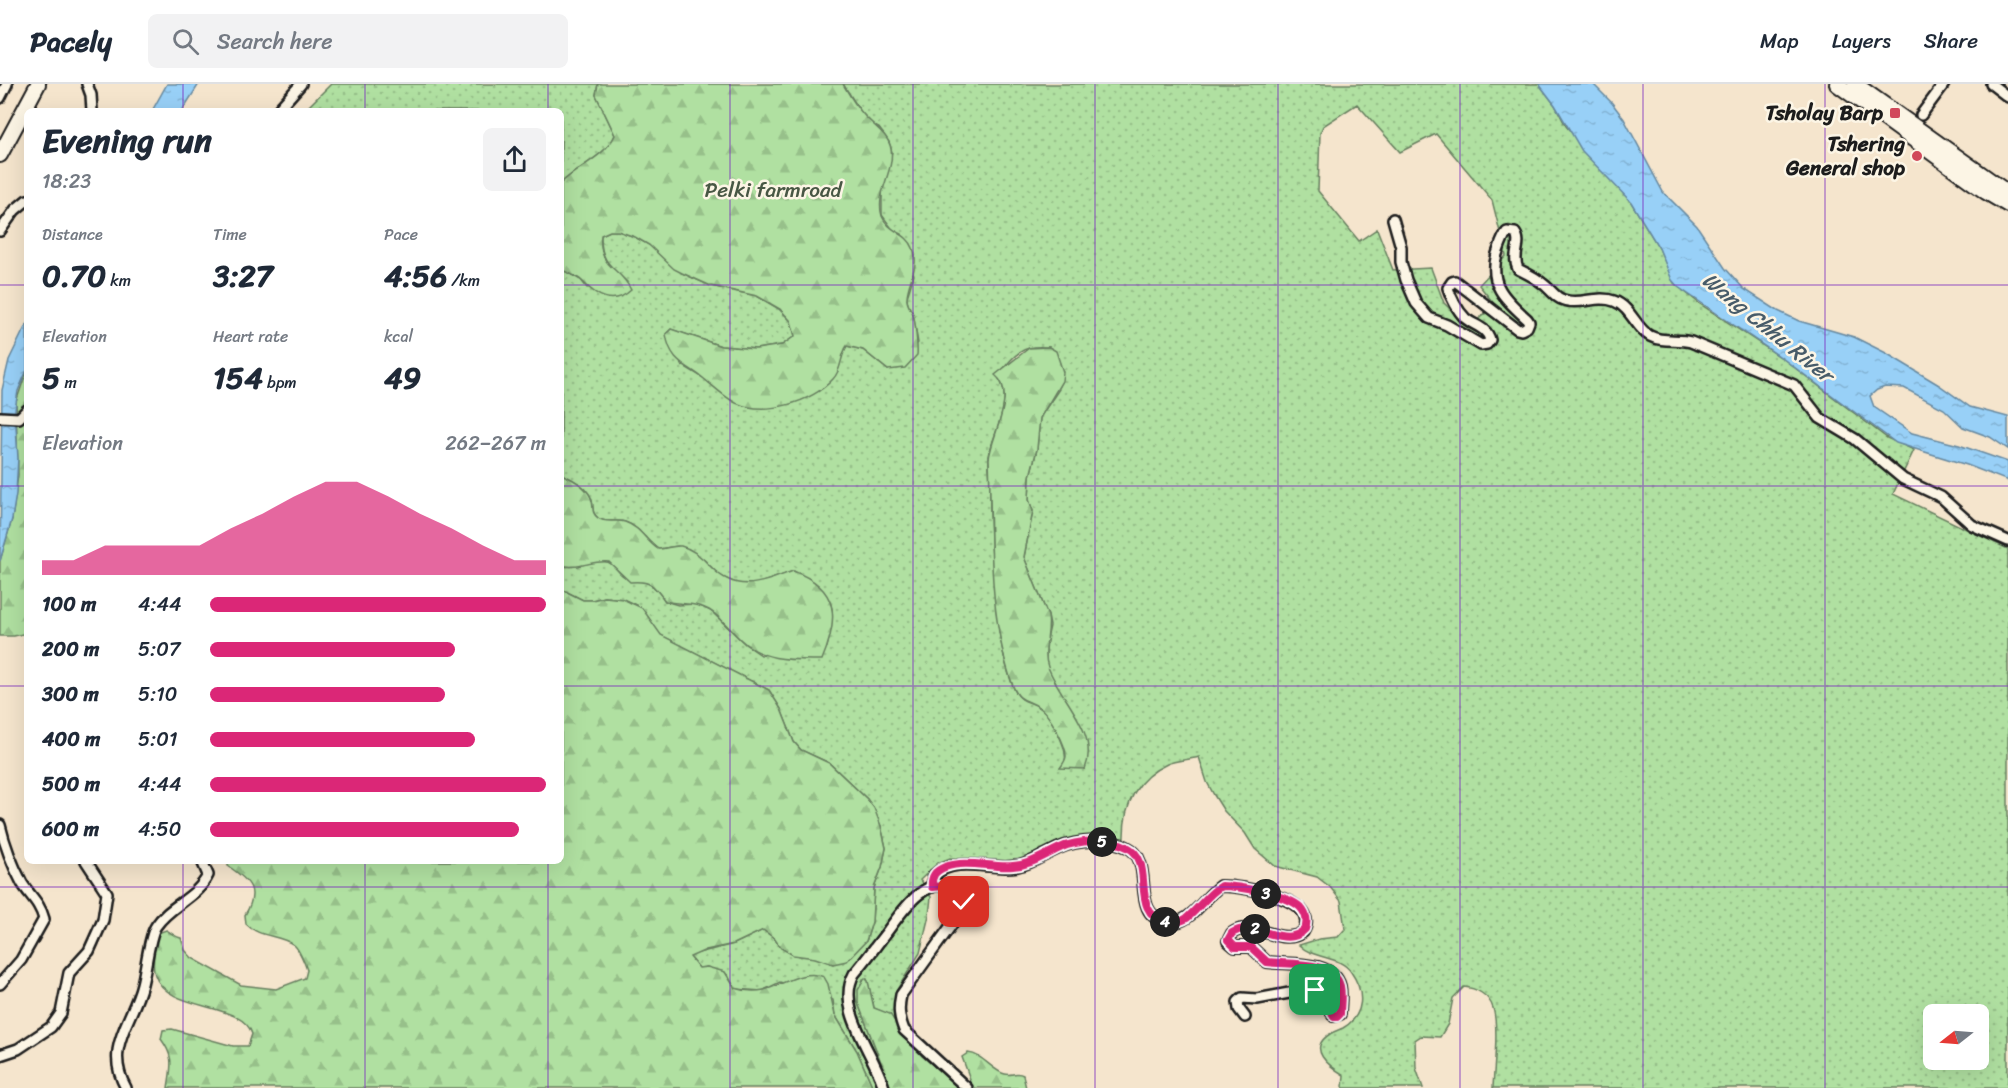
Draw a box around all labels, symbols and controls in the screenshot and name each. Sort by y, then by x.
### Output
search box [148,14,568,68]
text: Pacely [30,17,112,66]
text: Search here [217,22,333,61]
text: Map [1760,22,1799,60]
text: Layers [1832,22,1891,60]
text: Share [1924,22,1978,60]
icon: search [169,25,202,58]
place label: Tsholay Barp [1766,94,1883,132]
marker: Tsholay Barp [1888,106,1902,120]
text: Evening run [42,112,212,170]
place label: Tshering General shop [1785,125,1905,187]
button: share [483,128,546,191]
marker: Tshering General shop [1910,149,1924,163]
text: 18:23 [42,164,91,199]
park label: Pelki farmroad [704,171,844,209]
text: Distance [42,220,103,249]
text: Time [213,220,247,249]
text: Pace [384,220,418,249]
text: 0.70 [42,249,106,303]
text: 3:27 [213,249,273,303]
text: 4:56 [384,249,447,303]
water label: Wang Chhu River [1694,261,1846,395]
text: km [106,266,131,295]
text: /km [447,266,480,295]
text: Elevation [42,322,107,351]
text: Heart rate [213,322,288,351]
text: kcal [384,322,413,351]
text: 5 [42,351,60,405]
text: 154 [213,351,263,405]
text: 49 [384,351,421,405]
text: m [60,368,77,397]
text: bpm [263,368,297,397]
text: Elevation [42,426,123,461]
text: 262–267 m [445,426,546,461]
text: 100 m [42,587,96,622]
text: 4:44 [138,587,182,622]
text: 200 m [42,632,99,667]
text: 5:07 [138,632,180,667]
text: 300 m [42,677,99,712]
text: 5:10 [138,677,177,712]
text: 400 m [42,722,100,757]
text: 5:01 [138,722,177,757]
text: 500 m [42,767,100,802]
text: 4:44 [138,767,182,802]
text: 600 m [42,812,99,847]
text: 4:50 [138,812,181,847]
pin: 5 [1087,827,1117,857]
text: 5 [1097,827,1107,856]
pin [938,876,989,927]
pin: 3 [1251,879,1281,909]
text: 3 [1262,879,1270,908]
icon: check [947,885,980,918]
pin: 4 [1150,907,1180,937]
text: 4 [1160,907,1170,936]
pin: 2 [1240,914,1270,944]
text: 2 [1250,914,1260,943]
pin [1289,964,1340,1015]
icon: arrive [1298,973,1331,1006]
north arrow [1923,1004,1989,1070]
map controls [1923,1004,1989,1070]

